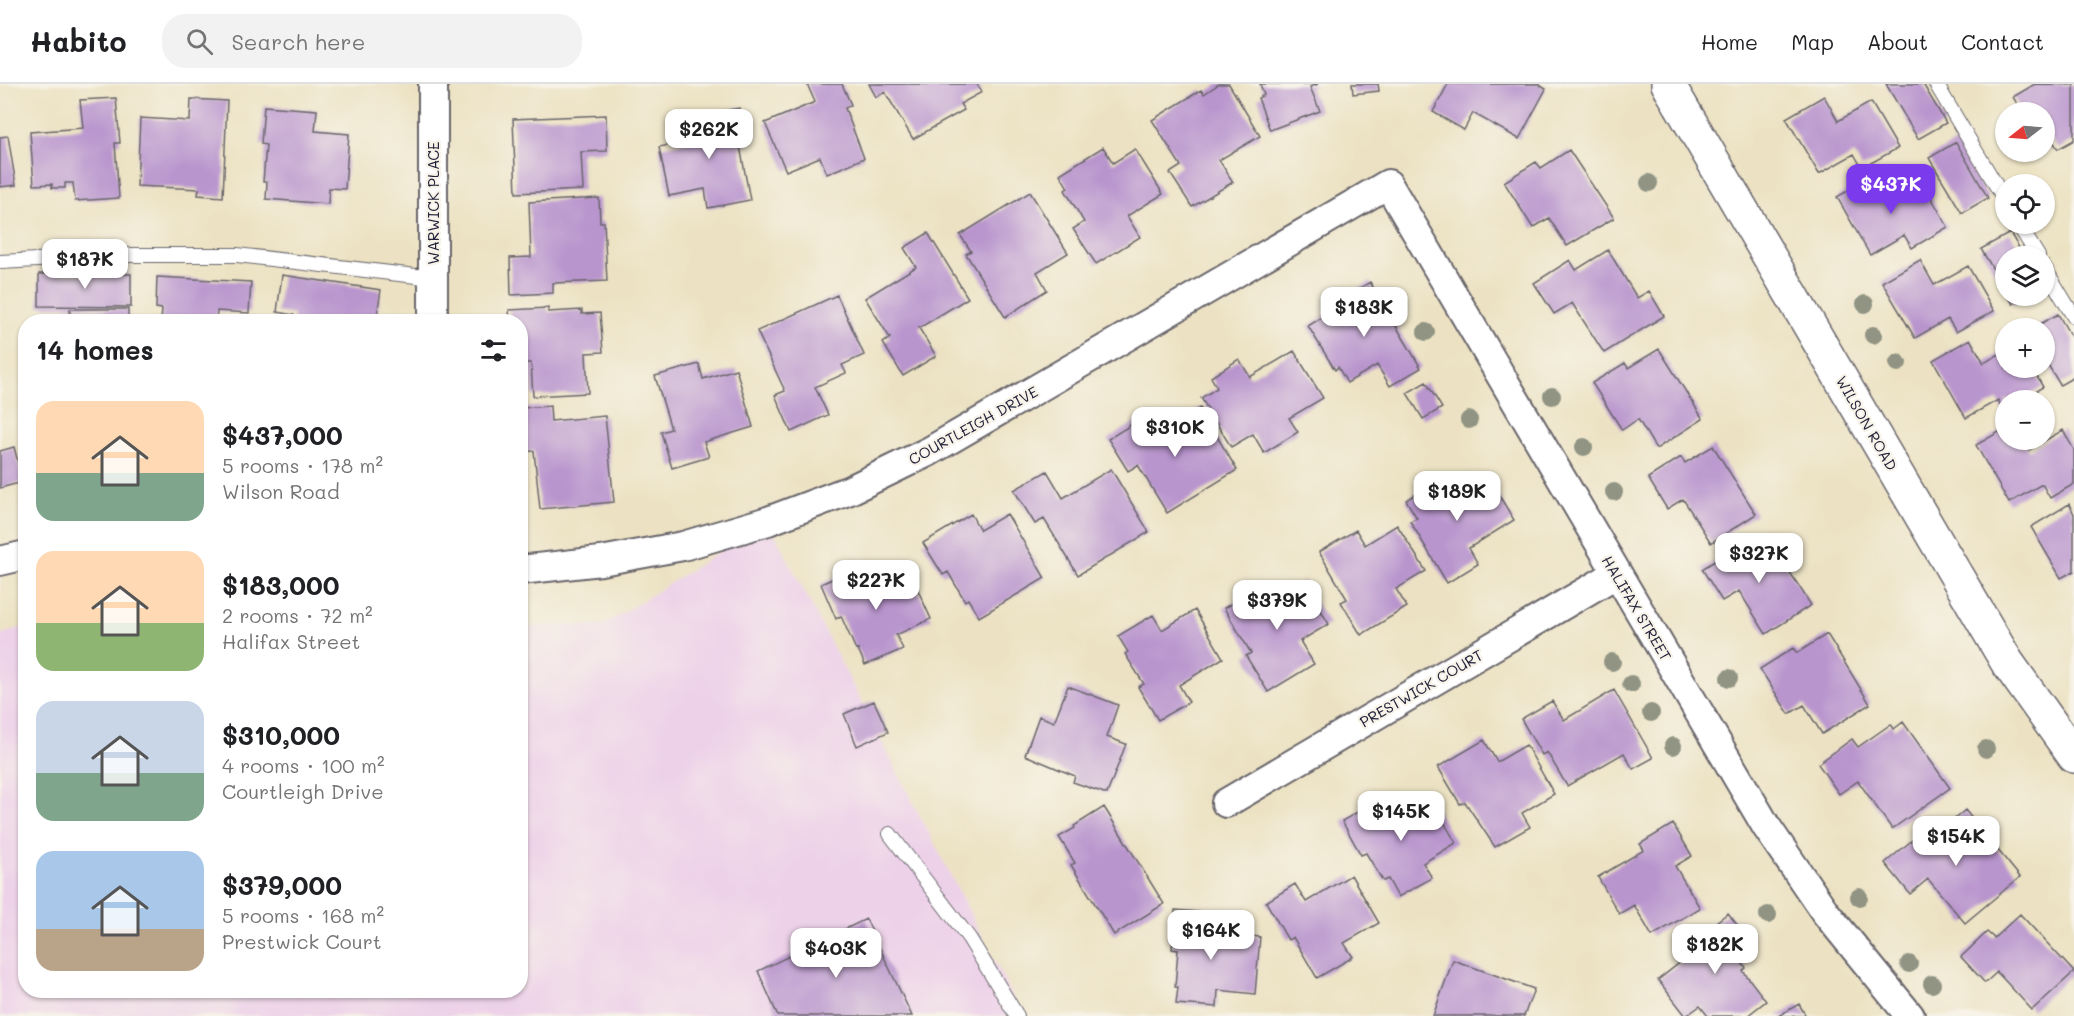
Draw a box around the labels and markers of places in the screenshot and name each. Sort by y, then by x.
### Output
pin: $262K [667,109,751,160]
pin: $437K [1849,164,1933,215]
pin: $187K [43,239,127,290]
pin: $183K [1322,287,1406,338]
pin: $310K [1133,407,1217,458]
pin: $189K [1415,471,1499,522]
pin: $327K [1717,533,1801,584]
pin: $227K [834,560,918,611]
pin: $379K [1235,580,1319,631]
pin: $145K [1359,791,1443,842]
pin: $154K [1914,816,1998,867]
pin: $164K [1169,910,1253,961]
pin: $182K [1673,924,1757,975]
pin: $403K [794,928,878,979]

